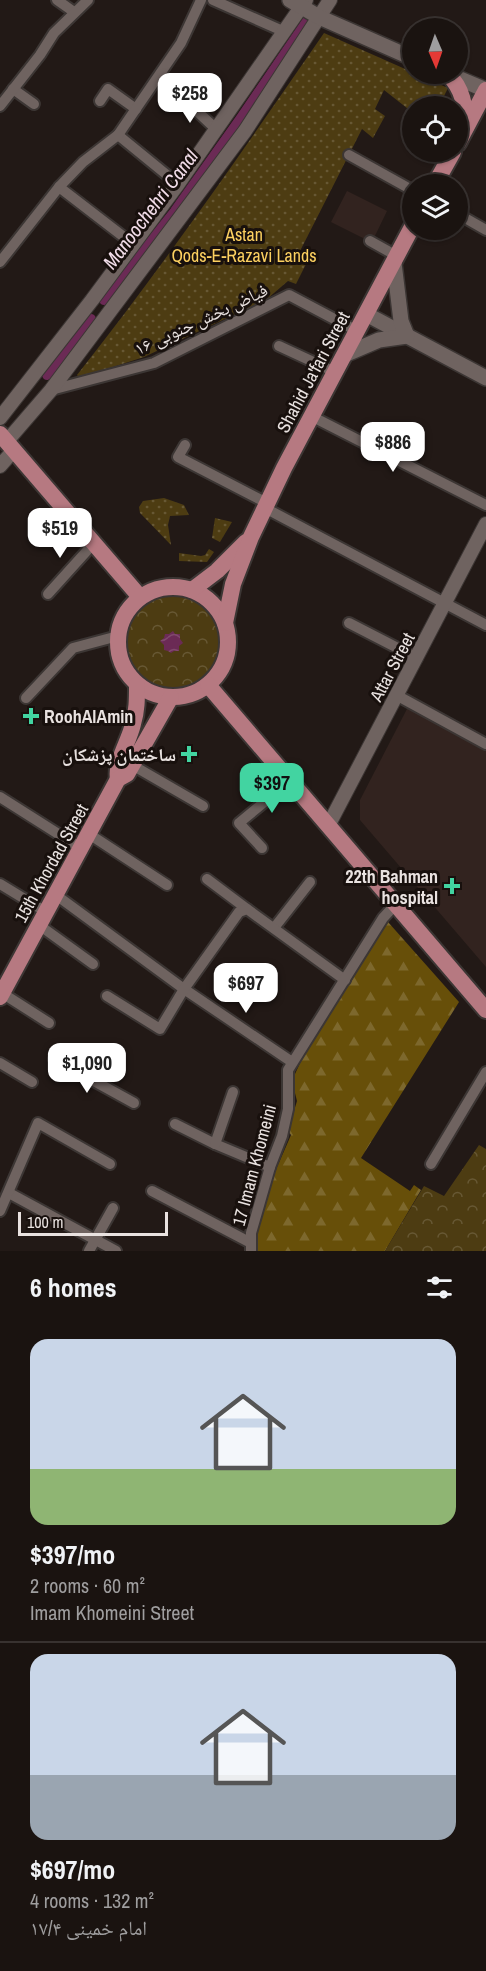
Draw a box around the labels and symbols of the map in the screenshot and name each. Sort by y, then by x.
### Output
north arrow [402,18,468,84]
pin: $258 [154,73,226,124]
water label: Manoochehri Canal [96,143,204,274]
park label: Astan Qods-E-Razavi Lands [171,222,317,268]
street label: فیاض بخش جنوبی ۱۶ [130,277,272,361]
street label: Shahid Ja'fari Street [270,307,356,437]
pin: $886 [357,422,429,473]
pin: $519 [24,508,96,559]
street label: Attar Street [363,628,421,707]
place label: RoohAlAmin [44,704,133,729]
marker: RoohAlAmin [22,707,40,725]
place label: ساختمان پزشکان [62,742,176,767]
marker: ساختمان پزشکان [180,745,198,763]
pin: $397 [236,763,308,814]
street label: 15th Khordad Street [8,799,94,927]
place label: 22th Bahman hospital [345,864,438,910]
marker: 22th Bahman hospital [443,877,461,895]
pin: $697 [210,963,282,1014]
pin: $1,090 [38,1043,136,1094]
street label: 17 Imam Khomeini [226,1102,282,1228]
scale bar [18,1209,168,1236]

